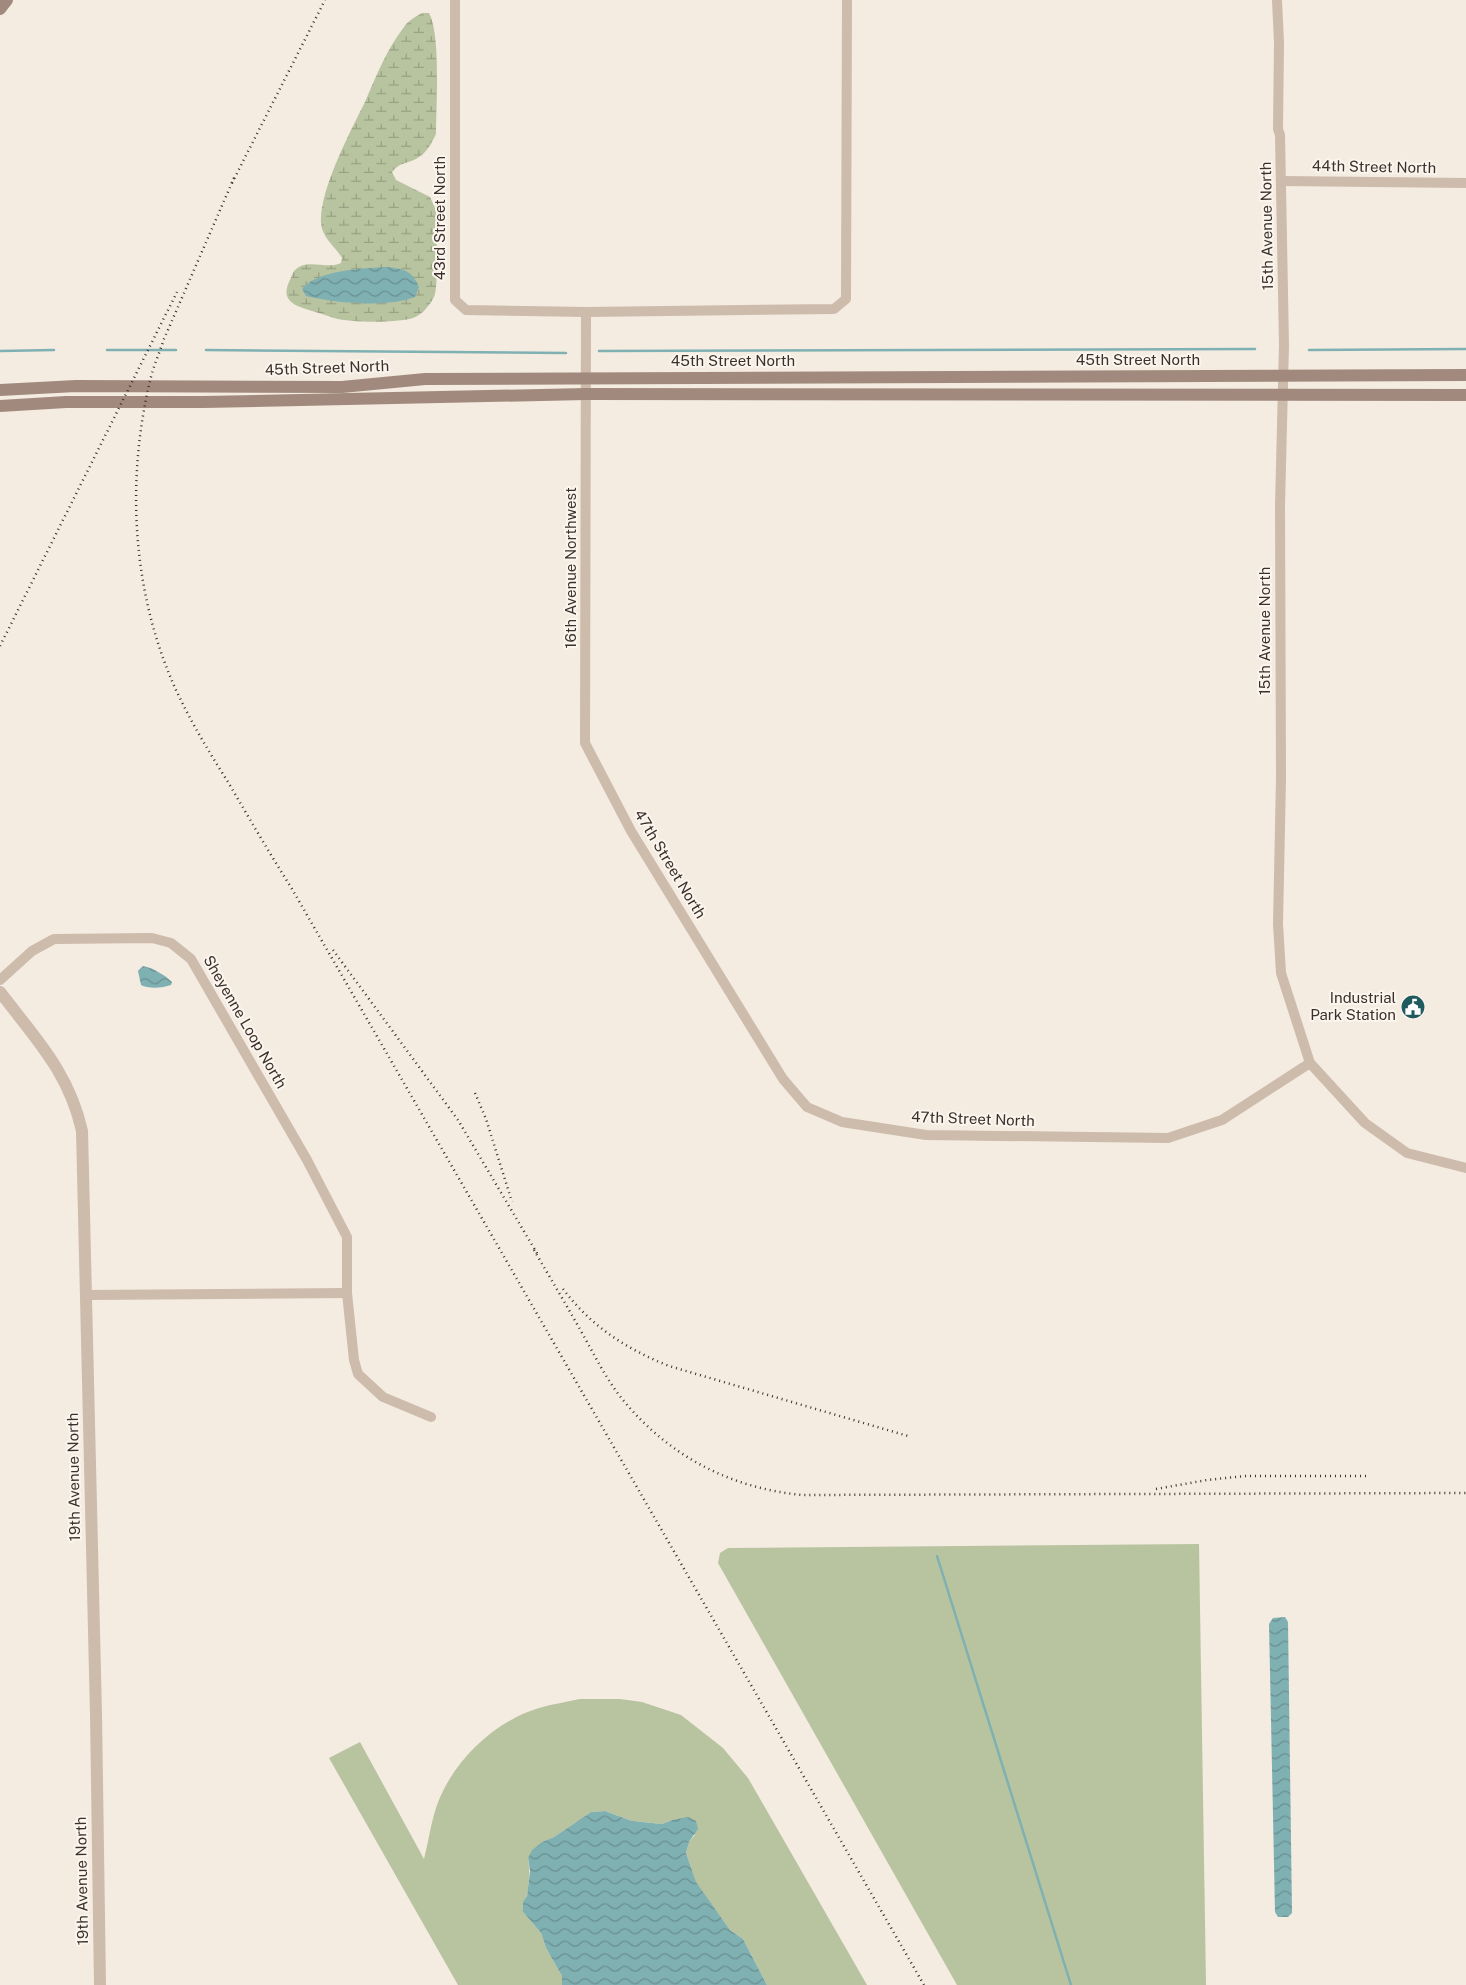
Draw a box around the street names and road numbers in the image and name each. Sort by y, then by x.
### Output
street label: 43rd Street North [431,156,448,280]
street label: 44th Street North [1312,157,1436,176]
street label: 15th Avenue North [1257,162,1276,291]
street label: 45th Street North [1076,351,1200,368]
street label: 45th Street North [671,352,795,369]
street label: 45th Street North [265,357,389,378]
street label: 16th Avenue Northwest [562,487,579,649]
street label: 15th Avenue North [1256,567,1273,695]
street label: 47th Street North [631,806,710,921]
street label: Sheyenne Loop North [200,952,290,1091]
street label: 47th Street North [911,1108,1035,1129]
street label: 19th Avenue North [64,1413,83,1541]
street label: 19th Avenue North [72,1817,91,1945]

